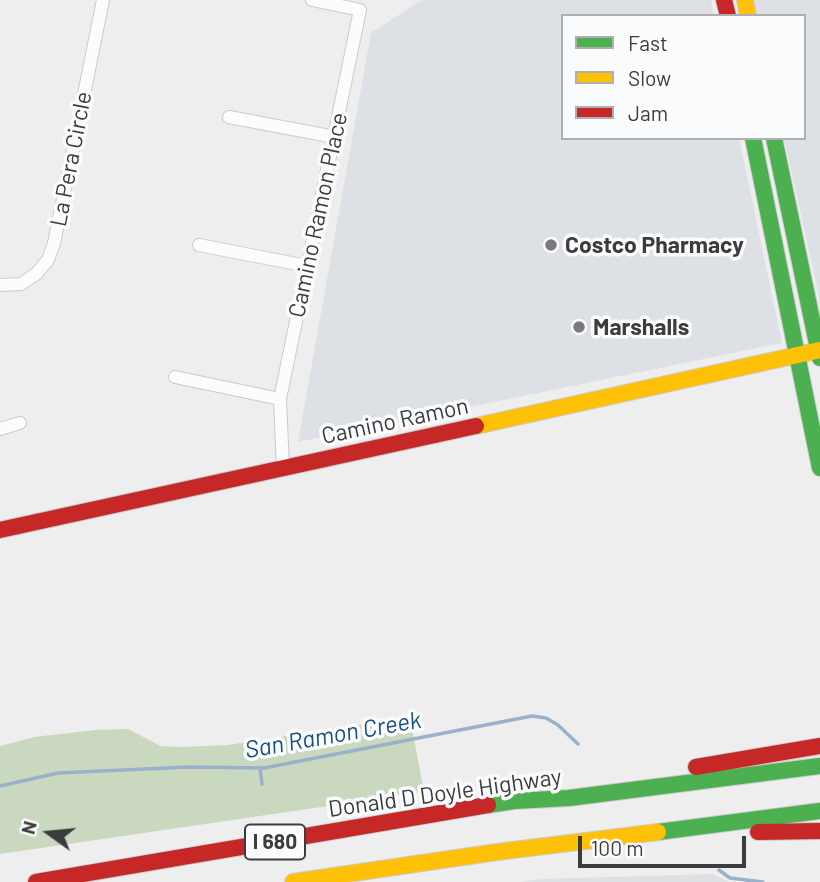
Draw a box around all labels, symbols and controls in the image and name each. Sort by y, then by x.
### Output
legend [561,14,806,140]
text: Fast [628,30,668,55]
text: Slow [628,65,671,90]
street label: La Pera Circle [44,89,98,229]
text: Jam [628,100,668,125]
street label: Camino Ramon Place [283,110,353,320]
place label: Costco Pharmacy [565,231,744,259]
marker: Costco Pharmacy [543,237,559,253]
place label: Marshalls [593,313,689,341]
marker: Marshalls [571,319,587,335]
street label: Camino Ramon [319,392,471,450]
water label: San Ramon Creek [243,705,423,765]
street label: Donald D Doyle Highway [327,763,563,823]
north arrow [14,798,84,868]
text: N [15,818,41,837]
scale bar [582,822,750,866]
road number: I 680 [245,824,305,860]
text: 100 m [591,835,644,860]

